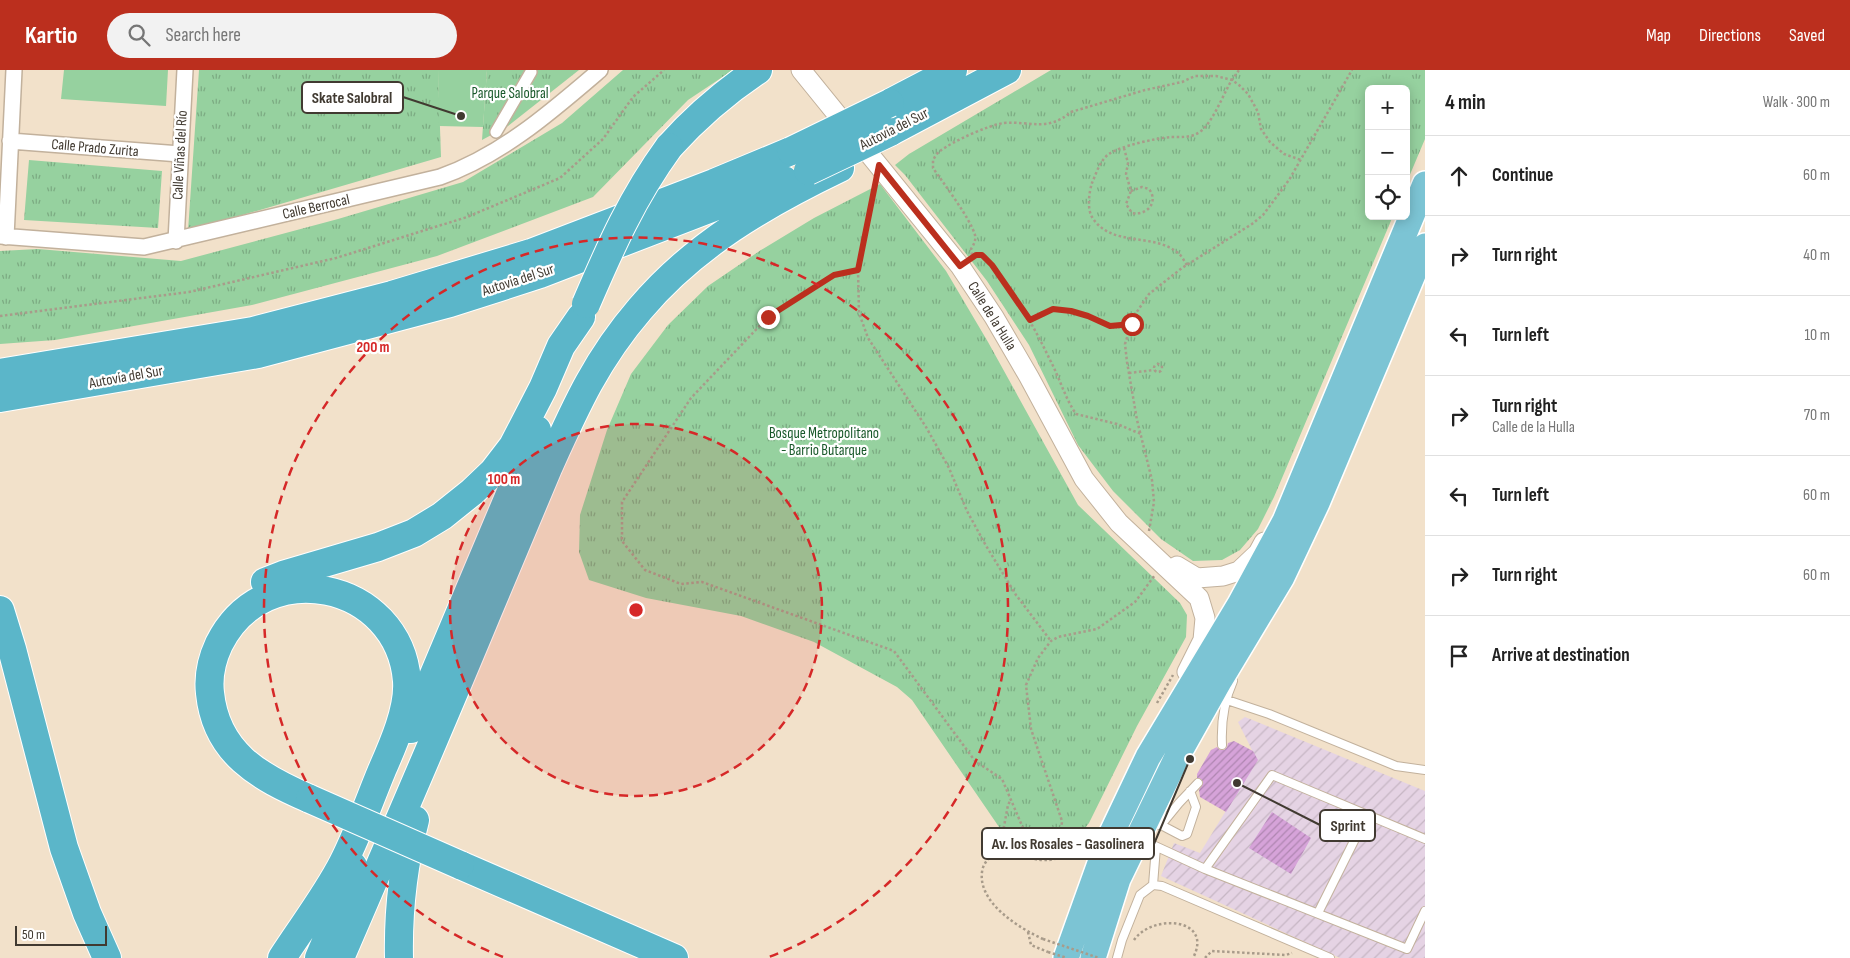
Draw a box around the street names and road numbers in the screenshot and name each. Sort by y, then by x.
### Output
street label: Autovía del Sur [856,103,932,155]
street label: Calle Viñas del Río [168,110,192,200]
street label: Calle Prado Zurita [51,135,140,161]
street label: Calle Berrocal [281,190,351,224]
street label: Autovía del Sur [479,259,557,301]
street label: Calle de la Hulla [963,278,1021,354]
street label: Autovía del Sur [87,361,165,393]

